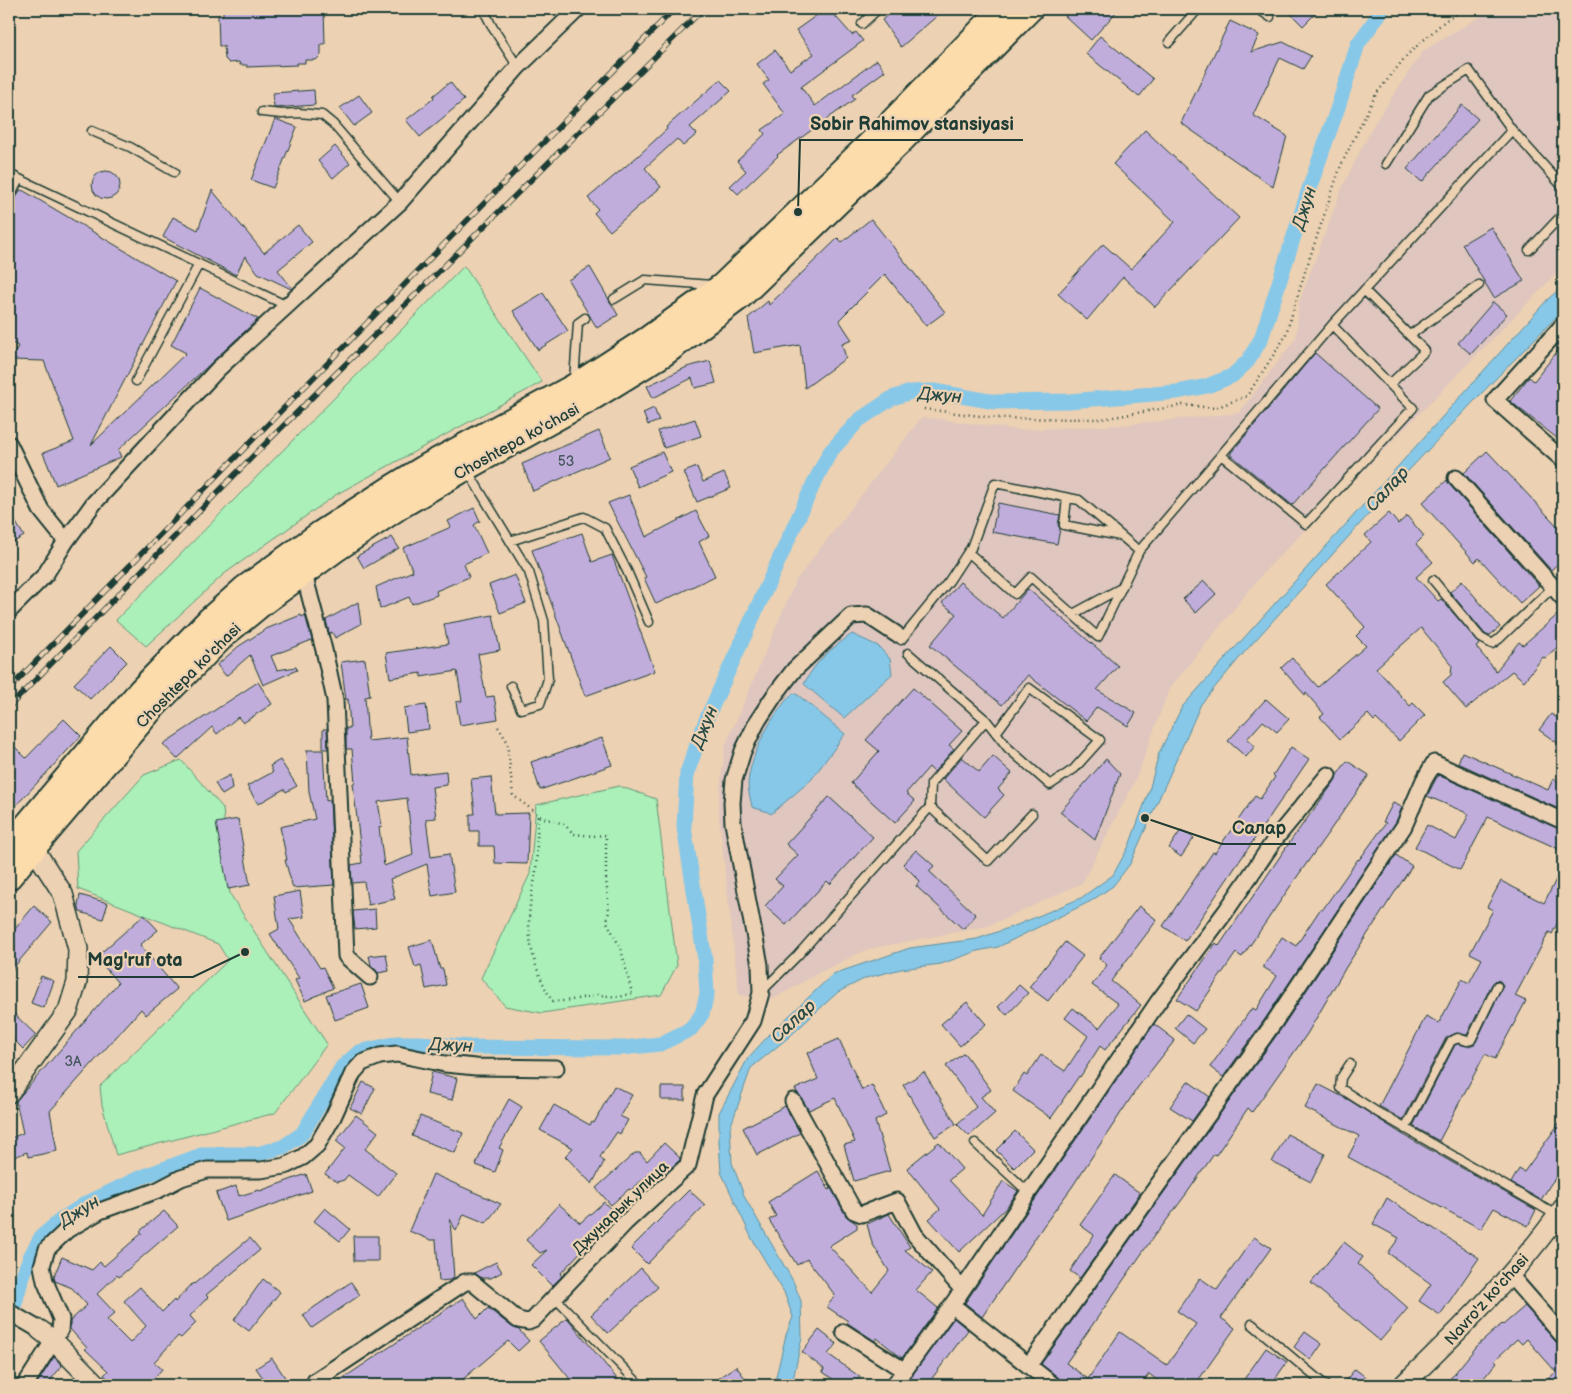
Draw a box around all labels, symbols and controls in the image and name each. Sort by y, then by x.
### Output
callout: Sobir Rahimov stansiyasi [800,107,1023,140]
text: Sobir Rahimov stansiyasi [810,114,1014,135]
water label: Джун [1287,184,1321,233]
water label: Джун [916,383,963,408]
street label: Choshtepa ko'chasi [451,400,583,485]
house number: 53 [558,453,574,470]
water label: Салар [1361,462,1413,516]
street label: Choshtepa ko'chasi [133,620,245,732]
water label: Джун [686,703,722,752]
callout: Салар [1222,811,1296,844]
text: Салар [1232,818,1286,839]
callout: Mag'ruf ota [78,944,193,977]
text: Mag'ruf ota [87,950,183,971]
water label: Салар [766,995,820,1047]
water label: Джун [428,1034,473,1057]
house number: 3A [64,1053,82,1070]
street label: Джунарык улица [569,1157,673,1259]
water label: Джун [54,1191,103,1232]
street label: Navro'z ko'chasi [1441,1250,1533,1350]

